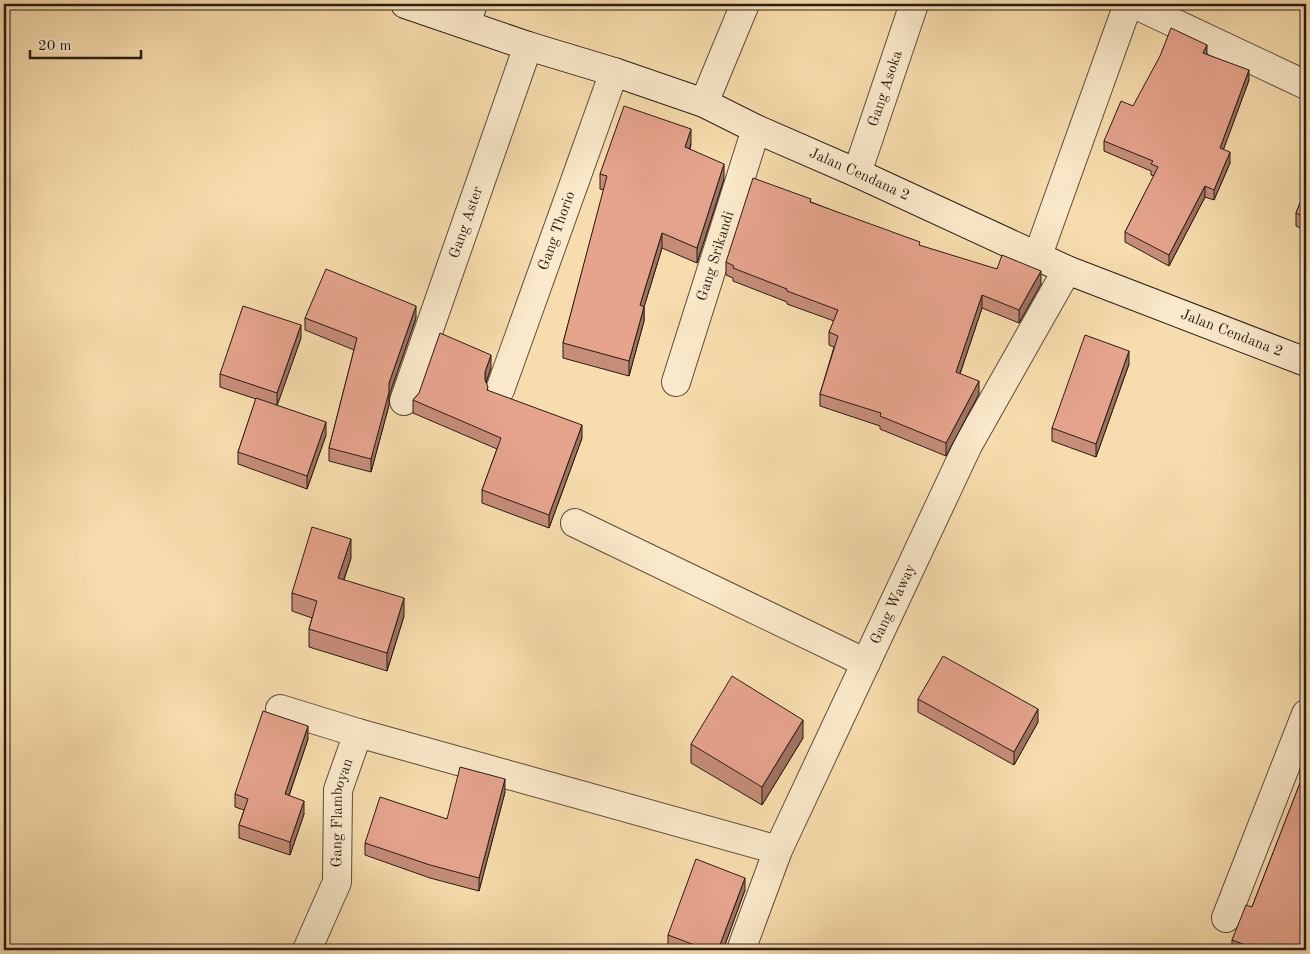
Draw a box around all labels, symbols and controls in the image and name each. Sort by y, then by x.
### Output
scale bar [30,28,141,60]
text: 20 m [38,39,72,54]
street label: Gang Asoka [866,48,905,129]
street label: Jalan Cendana 2 [807,146,912,204]
street label: Gang Aster [447,185,486,260]
street label: Gang Thorio [536,189,578,272]
street label: Gang Srikandi [695,209,737,303]
street label: Jalan Cendana 2 [1178,307,1285,360]
street label: Gang Waway [868,562,919,647]
street label: Gang Flamboyan [330,757,356,868]

